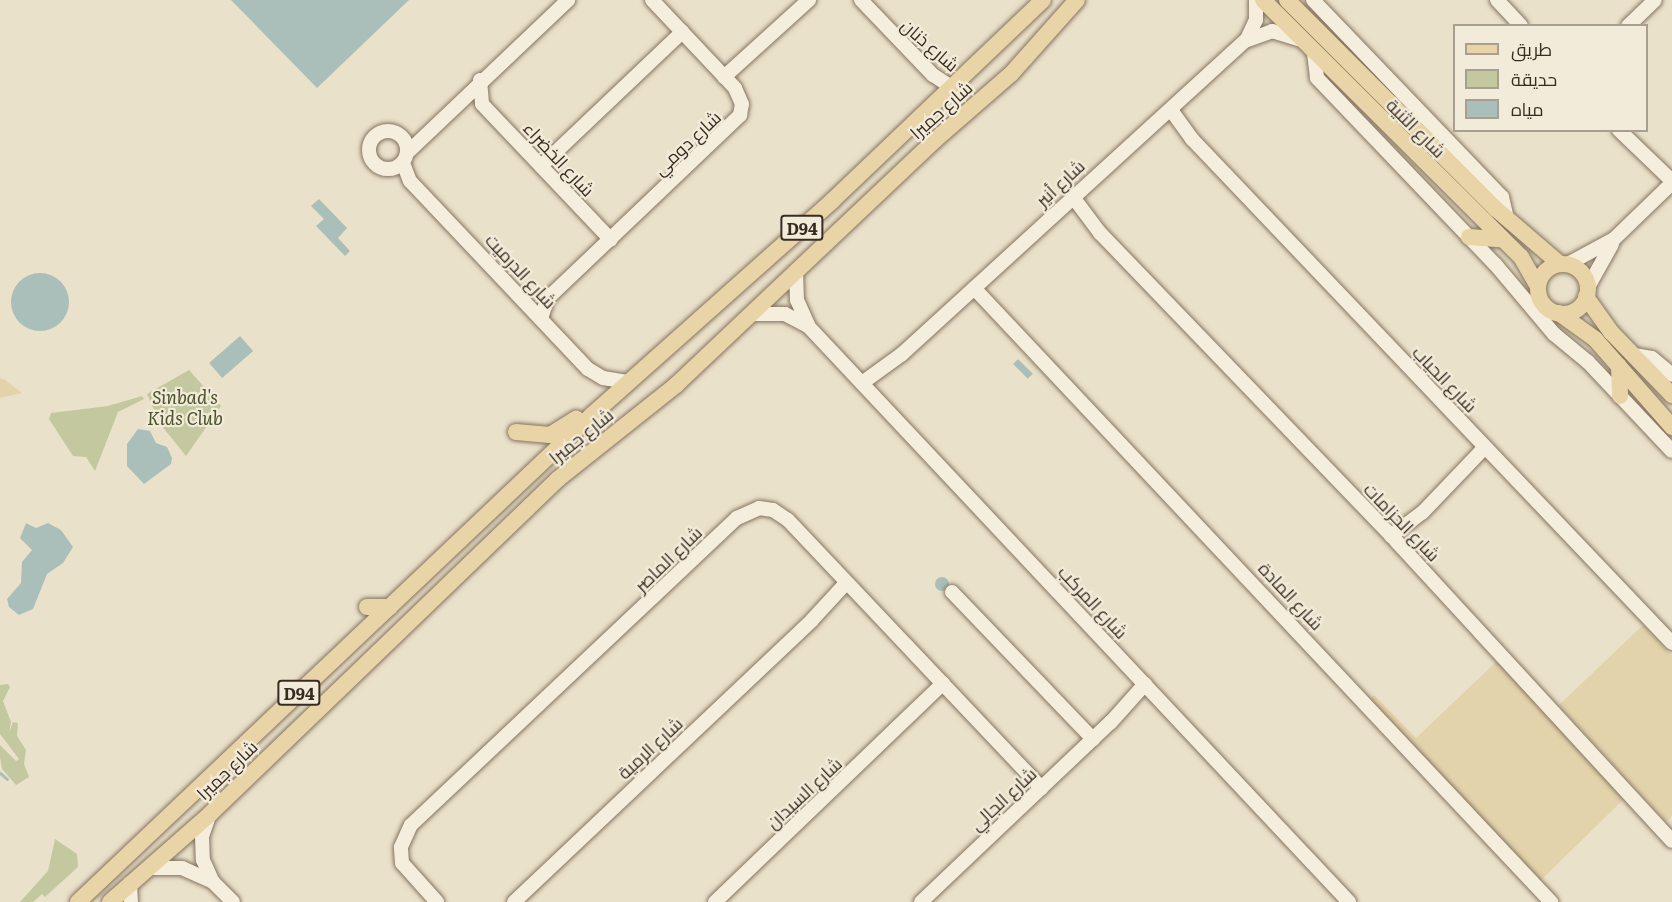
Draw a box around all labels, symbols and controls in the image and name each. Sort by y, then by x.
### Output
street label: شارع ذنان [897,14,963,76]
legend [1453,24,1648,132]
text: طريق [1511,35,1552,62]
text: حديقة [1511,65,1557,92]
street label: شارع جميرا [905,77,977,143]
street label: شارع الثنية [1382,94,1450,162]
text: مياه [1511,95,1544,122]
street label: شارع دومي [649,106,725,180]
street label: شارع الخضراء [519,117,599,201]
street label: شارع أنير [1031,155,1089,211]
road number: D94 [780,215,824,241]
street label: شارع الدرميت [481,229,561,313]
street label: شارع الحياب [1408,341,1482,417]
park label: Sinbad's Kids Club [147,387,223,430]
street label: شارع جميرا [545,404,617,468]
street label: شارع الحزامات [1359,478,1445,566]
street label: شارع الماصر [630,522,706,596]
street label: شارع المادة [1254,558,1328,634]
street label: شارع المركب [1054,561,1132,643]
road number: D94 [276,680,322,706]
street label: شارع الرمية [613,713,687,783]
street label: شارع جميرا [192,736,262,804]
street label: شارع السيدان [762,753,846,833]
street label: شارع الجالي [965,763,1041,835]

